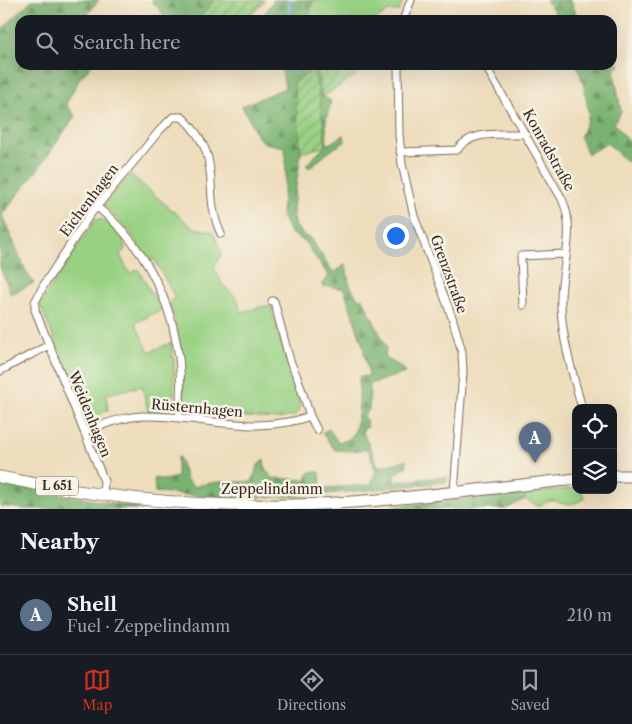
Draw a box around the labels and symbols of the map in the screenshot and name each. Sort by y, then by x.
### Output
street label: Konradstraße [519,106,579,194]
street label: Eichenhagen [56,160,122,240]
your location [383,223,409,249]
street label: Grenzstraße [426,232,472,316]
street label: Weidenhagen [64,367,116,460]
street label: Rüsternhagen [150,395,244,421]
pin: A [519,422,551,463]
road number: L 651 [36,476,78,496]
street label: Zeppelindamm [221,480,323,498]

